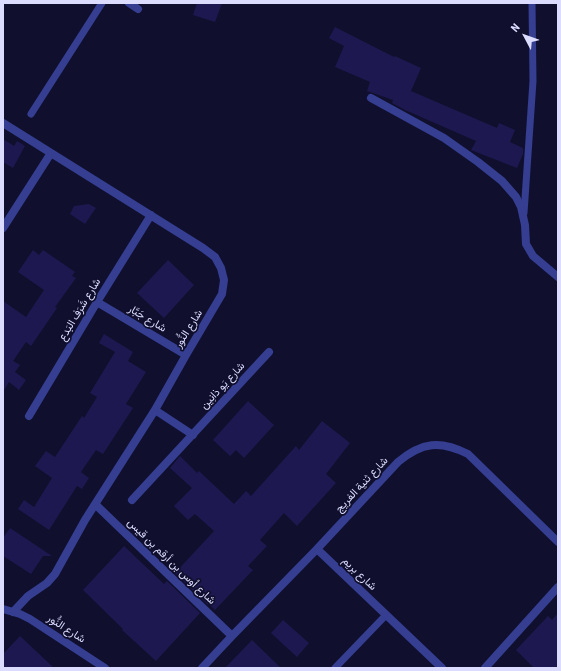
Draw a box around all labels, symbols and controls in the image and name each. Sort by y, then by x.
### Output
north arrow [505,16,545,56]
text: N [508,21,523,35]
street label: شارع شَرَف البَدع [56,276,104,344]
street label: شارع جَبَّار [125,302,169,336]
street label: شارع النُّور [172,307,206,351]
street label: شارع يَو ذانِين [198,360,248,412]
street label: شارع ثنية الفريج [333,454,391,516]
street label: شارع أوس بن أرقم بن قيس [124,516,218,608]
street label: شارع بريم [339,554,379,594]
street label: شارع النُّور [44,612,88,646]

